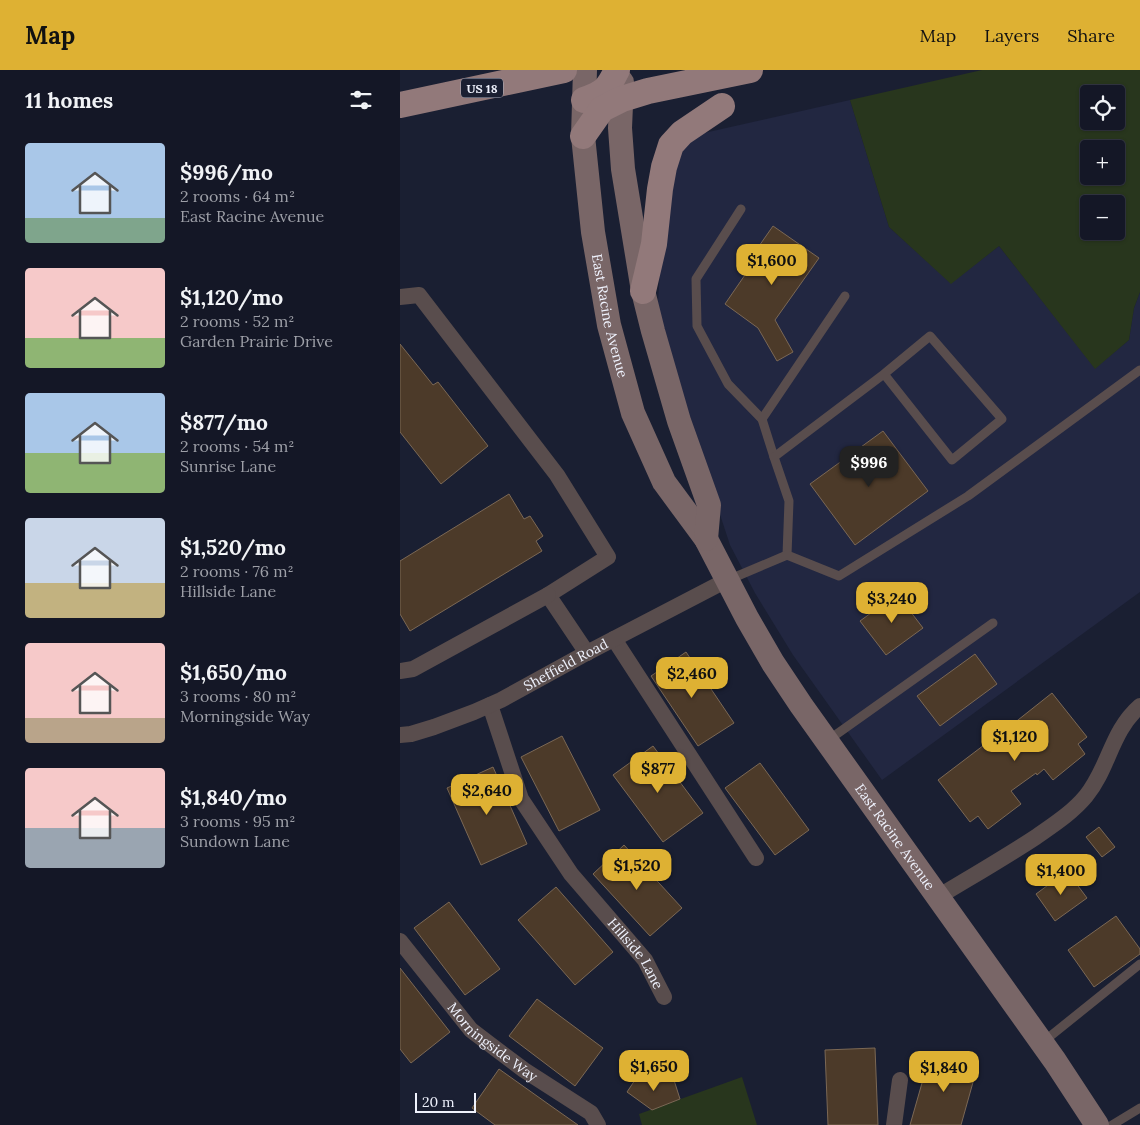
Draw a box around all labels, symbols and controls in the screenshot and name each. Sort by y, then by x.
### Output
text: Map [25,20,75,51]
text: Map [920,24,956,47]
text: Layers [984,24,1039,47]
text: Share [1067,24,1115,47]
road number: US 18 [461,78,503,98]
map controls [1080,85,1125,240]
button: locate [1080,85,1125,130]
icon: filters [347,86,375,114]
text: 11 homes [25,87,113,114]
button: + [1080,140,1125,185]
text: $996/mo [180,159,273,186]
icon: home [65,163,125,223]
text: 2 rooms · 64 m² [180,186,295,206]
button: − [1080,195,1125,240]
text: East Racine Avenue [180,206,324,226]
pin: $1,600 [731,244,813,286]
text: $1,600 [747,250,797,270]
street label: East Racine Avenue [588,252,632,380]
text: $1,120/mo [180,284,283,311]
icon: home [65,288,125,348]
text: 2 rooms · 52 m² [180,311,294,331]
text: Garden Prairie Drive [180,331,333,351]
text: $877/mo [180,409,268,436]
icon: home [65,413,125,473]
text: 2 rooms · 54 m² [180,436,295,456]
pin: $996 [839,446,899,488]
text: $996 [850,452,888,472]
text: Sunrise Lane [180,456,276,476]
text: $1,520/mo [180,534,286,561]
icon: home [65,538,125,598]
text: 2 rooms · 76 m² [180,561,294,581]
text: Hillside Lane [180,581,276,601]
pin: $3,240 [851,582,933,624]
text: $3,240 [867,588,917,608]
street label: Sheffield Road [520,635,611,695]
pin: $2,460 [651,656,733,699]
text: $1,650/mo [180,659,287,686]
icon: home [65,663,125,723]
text: $2,460 [667,663,717,683]
text: 3 rooms · 80 m² [180,686,296,706]
text: Morningside Way [180,706,310,726]
pin: $1,120 [974,720,1056,762]
text: $1,120 [992,726,1038,746]
pin: $877 [628,752,688,794]
text: $877 [641,758,675,778]
pin: $2,640 [446,774,528,816]
text: $2,640 [462,780,512,800]
street label: East Racine Avenue [851,780,939,894]
text: $1,840/mo [180,784,287,811]
icon: home [65,788,125,848]
text: 3 rooms · 95 m² [180,811,295,831]
text: Sundown Lane [180,831,290,851]
pin: $1,520 [596,848,678,891]
pin: $1,400 [1020,854,1102,896]
text: $1,520 [613,855,661,875]
text: $1,400 [1036,860,1086,880]
street label: Hillside Lane [604,914,668,993]
street label: Morningside Way [444,999,542,1086]
pin: $1,650 [613,1050,695,1092]
pin: $1,840 [903,1050,985,1093]
text: $1,650 [630,1056,678,1076]
text: $1,840 [920,1057,968,1077]
scale bar [415,1090,476,1113]
text: 20 m [422,1093,454,1111]

